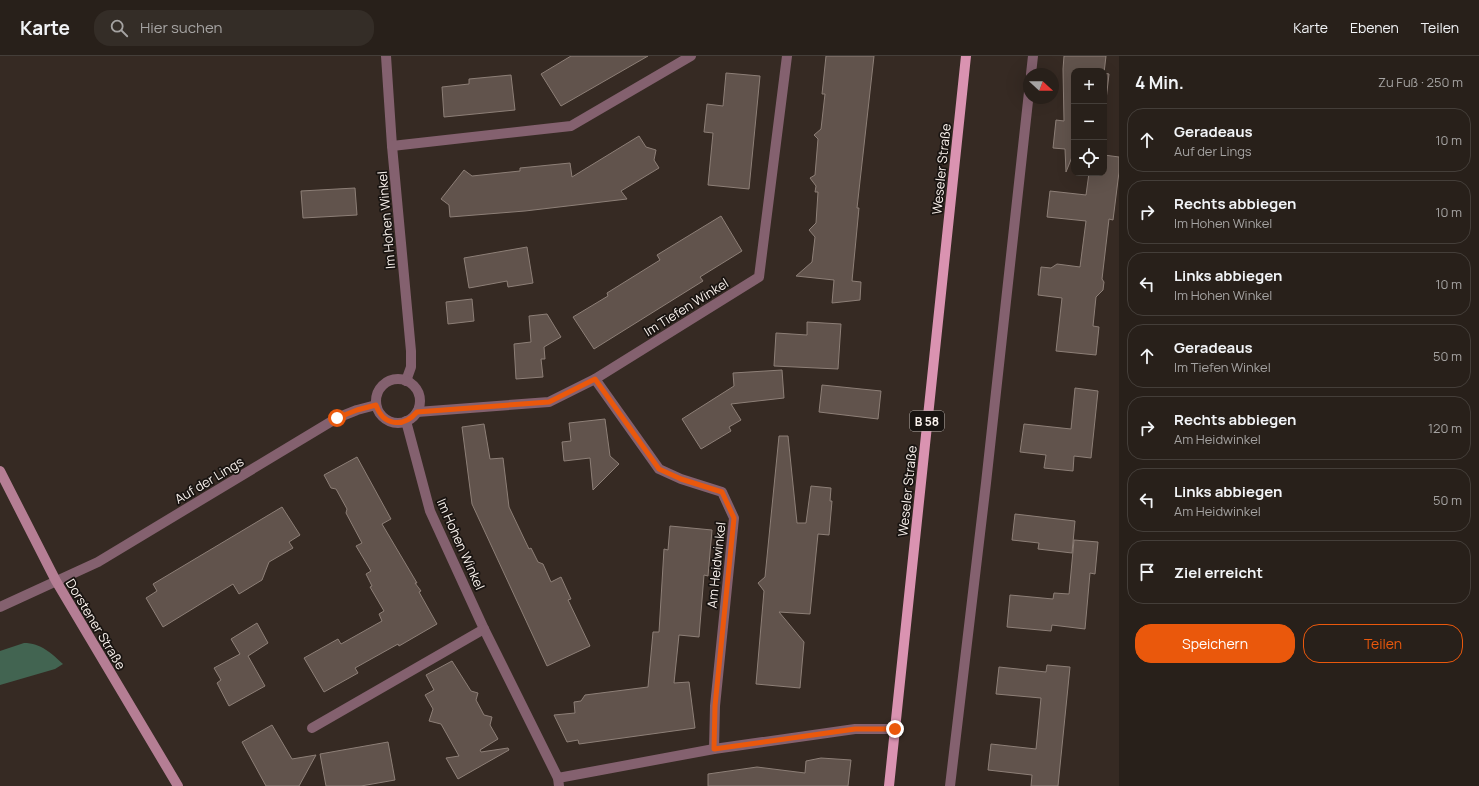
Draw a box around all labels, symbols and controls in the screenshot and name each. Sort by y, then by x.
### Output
search box [94,10,374,46]
text: Karte [20,15,70,41]
icon: search [108,17,130,39]
text: Hier suchen [140,17,222,38]
text: Karte [1293,18,1328,37]
text: Ebenen [1350,18,1399,37]
text: Teilen [1421,18,1459,37]
north arrow [1023,68,1059,104]
map controls [1071,68,1107,176]
button: + [1071,68,1107,104]
text: 4 Min. [1135,71,1184,94]
text: Zu Fuß · 250 m [1378,73,1463,91]
button: − [1071,104,1107,140]
text: Geradeaus [1174,121,1253,142]
street label: Weseler Straße [927,122,955,215]
icon: ahead [1136,129,1158,151]
text: 10 m [1435,131,1462,149]
button: locate [1071,140,1107,176]
text: Auf der Lings [1174,142,1252,160]
street label: Im Hohen Winkel [373,170,399,270]
text: Rechts abbiegen [1174,193,1296,214]
icon: right [1136,201,1158,223]
text: 10 m [1435,203,1462,221]
text: Im Hohen Winkel [1174,214,1272,232]
text: Links abbiegen [1174,265,1282,286]
icon: left [1136,273,1158,295]
street label: Im Tiefen Winkel [640,274,732,340]
text: 10 m [1435,275,1462,293]
text: Im Hohen Winkel [1174,286,1272,304]
text: Geradeaus [1174,337,1253,358]
icon: ahead [1136,345,1158,367]
text: 50 m [1433,347,1462,365]
text: Im Tiefen Winkel [1174,358,1271,376]
route start [328,409,346,427]
text: Rechts abbiegen [1174,409,1296,430]
road number: B 58 [910,411,944,431]
icon: right [1136,417,1158,439]
text: 120 m [1428,419,1462,437]
text: Am Heidwinkel [1174,430,1261,448]
street label: Weseler Straße [893,444,921,537]
street label: Auf der Lings [171,452,247,508]
text: Links abbiegen [1174,481,1282,502]
icon: left [1136,489,1158,511]
text: 50 m [1433,491,1462,509]
street label: Im Hohen Winkel [433,495,489,593]
text: Am Heidwinkel [1174,502,1261,520]
street label: Am Heidwinkel [703,521,729,609]
icon: arrive [1136,561,1158,583]
text: Ziel erreicht [1174,562,1263,583]
street label: Dorstener Straße [62,575,130,673]
button: Speichern [1135,624,1295,663]
button: Teilen [1303,624,1463,663]
route end [886,720,904,738]

